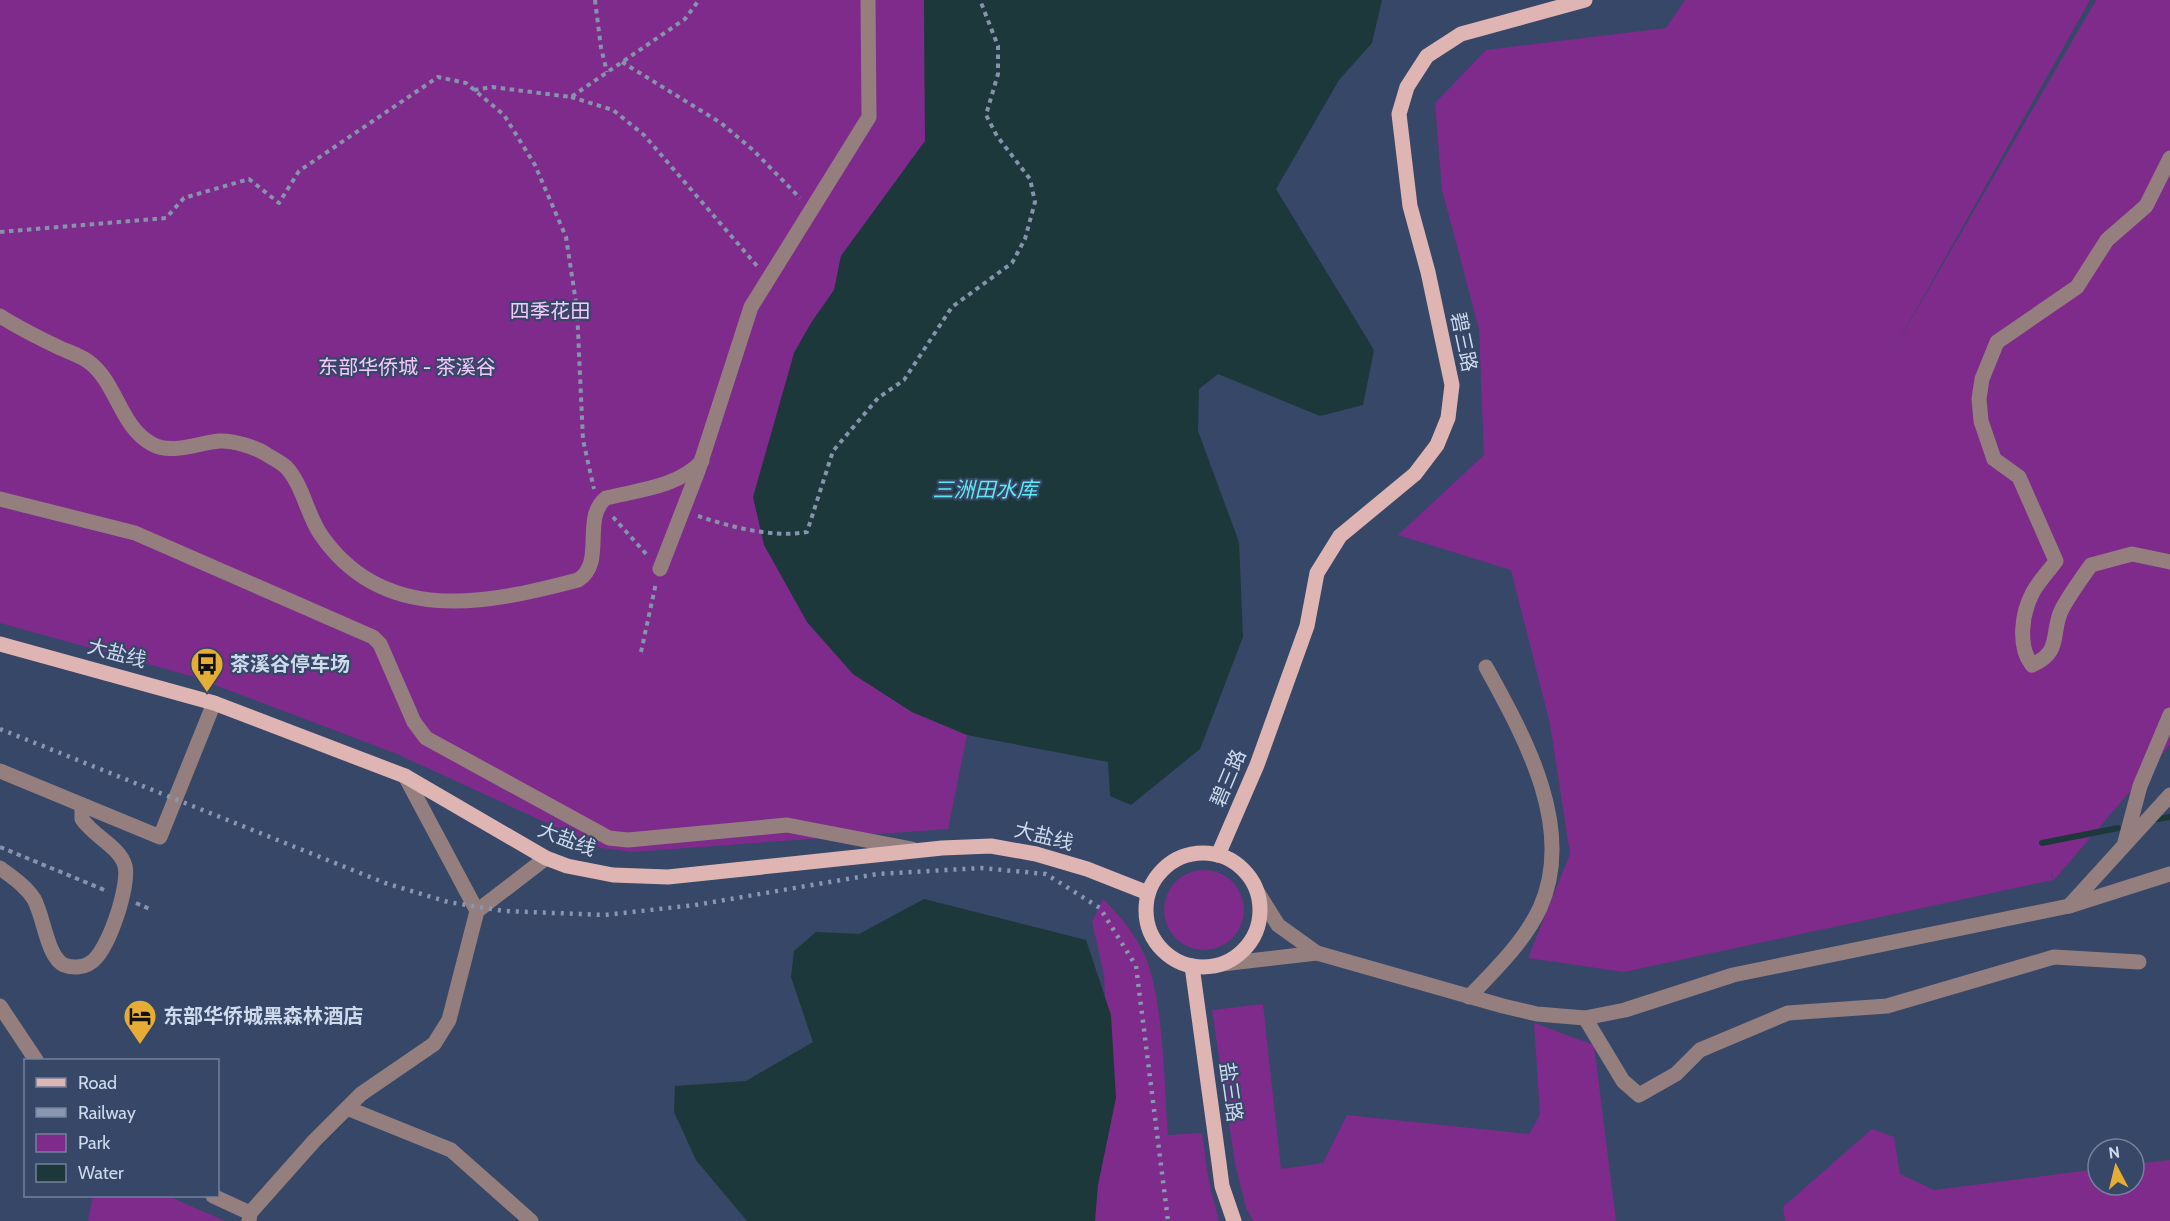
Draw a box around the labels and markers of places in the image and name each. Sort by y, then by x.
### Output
bus stop icon: 茶溪谷停车场 [189,646,225,693]
place label: 茶溪谷停车场 [230,652,350,676]
hotel icon: 东部华侨城黑森林酒店 [122,998,158,1045]
place label: 东部华侨城黑森林酒店 [163,1004,363,1028]

